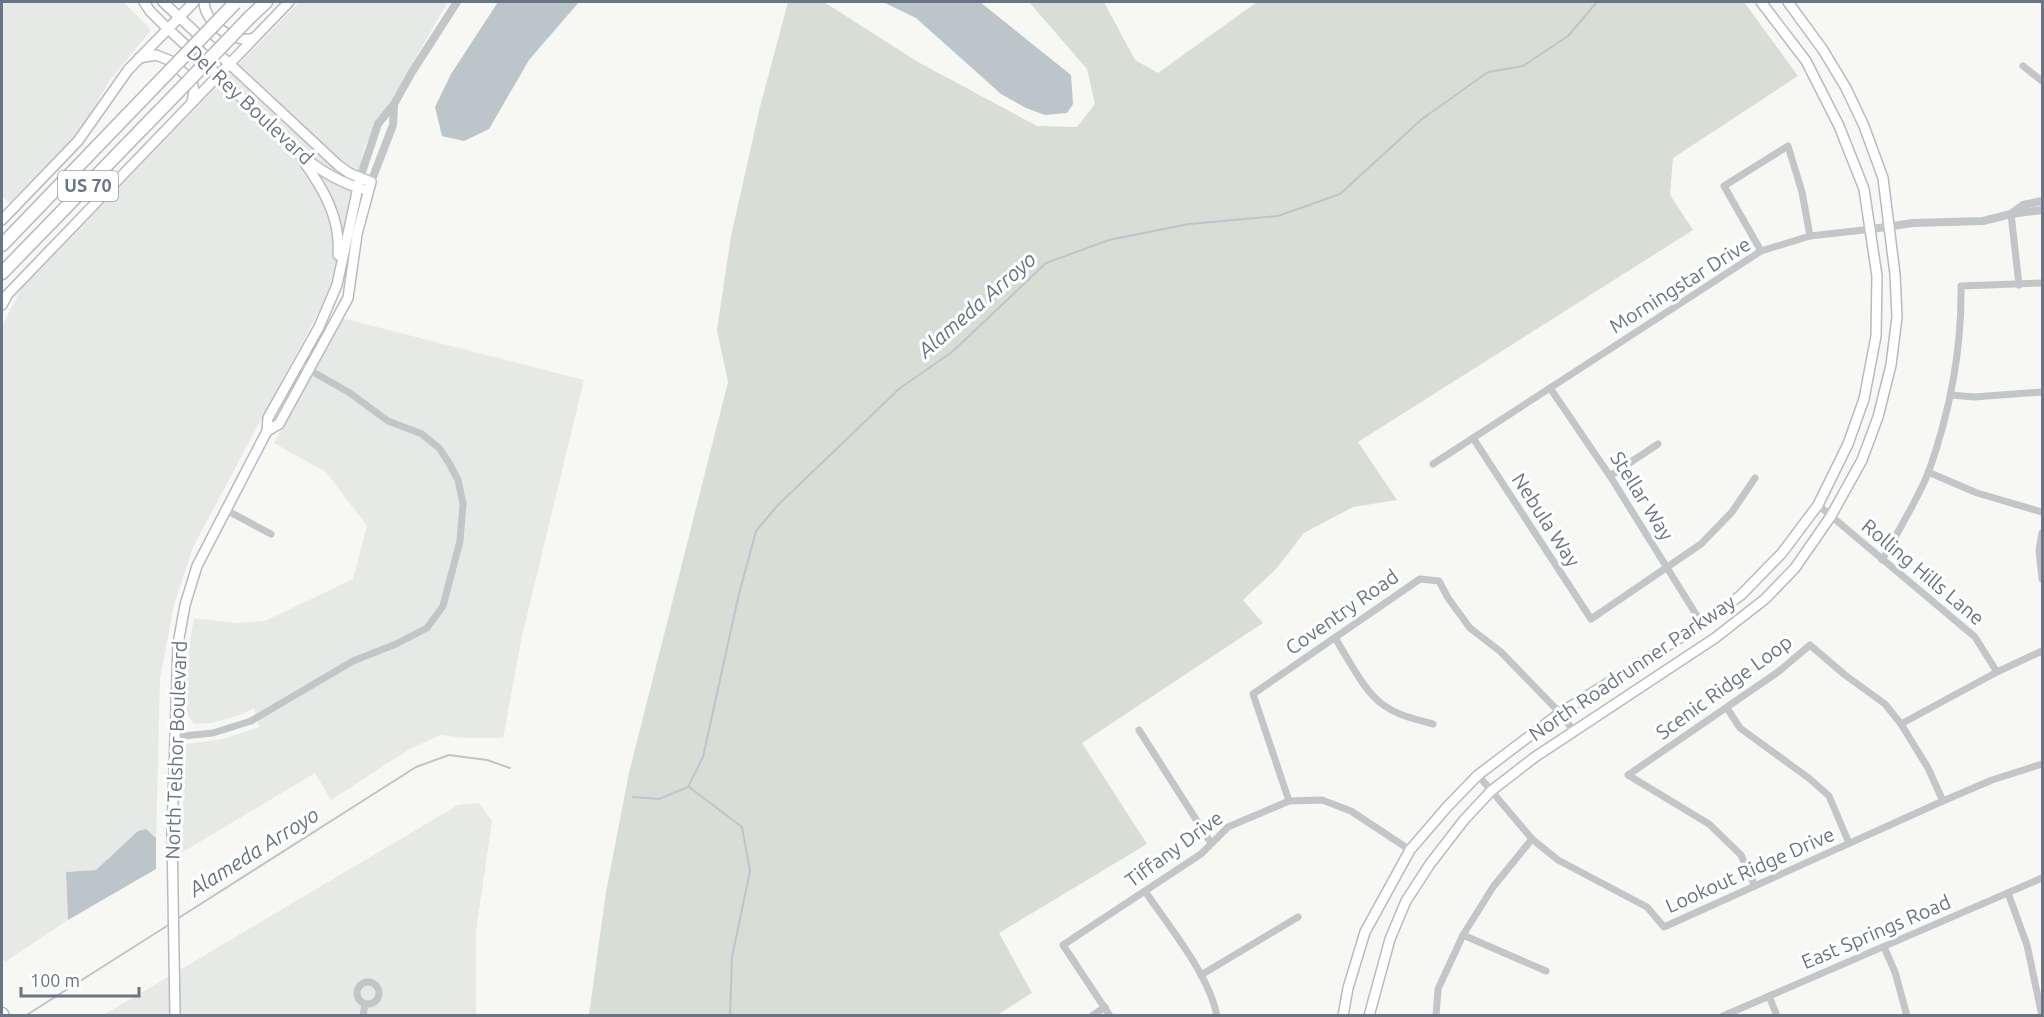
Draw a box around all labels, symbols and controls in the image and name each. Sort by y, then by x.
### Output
street label: Del Rey Boulevard [183,40,318,169]
road number: US 70 [58,171,118,201]
street label: Morningstar Drive [1605,232,1755,337]
water label: Alameda Arroyo [912,247,1040,363]
street label: Stellar Way [1606,447,1679,545]
street label: Nebula Way [1508,469,1585,571]
street label: Rolling Hills Lane [1858,514,1989,629]
street label: Coventry Road [1281,564,1402,659]
street label: North Roadrunner Parkway [1524,590,1739,745]
street label: Scenic Ridge Loop [1651,630,1796,744]
street label: North Telshor Boulevard [160,640,191,860]
water label: Alameda Arroyo [183,802,323,901]
street label: Tiffany Drive [1121,806,1227,892]
street label: Lookout Ridge Drive [1662,822,1838,917]
street label: East Springs Road [1798,890,1954,973]
scale bar [21,960,140,998]
text: 100 m [30,970,80,990]

